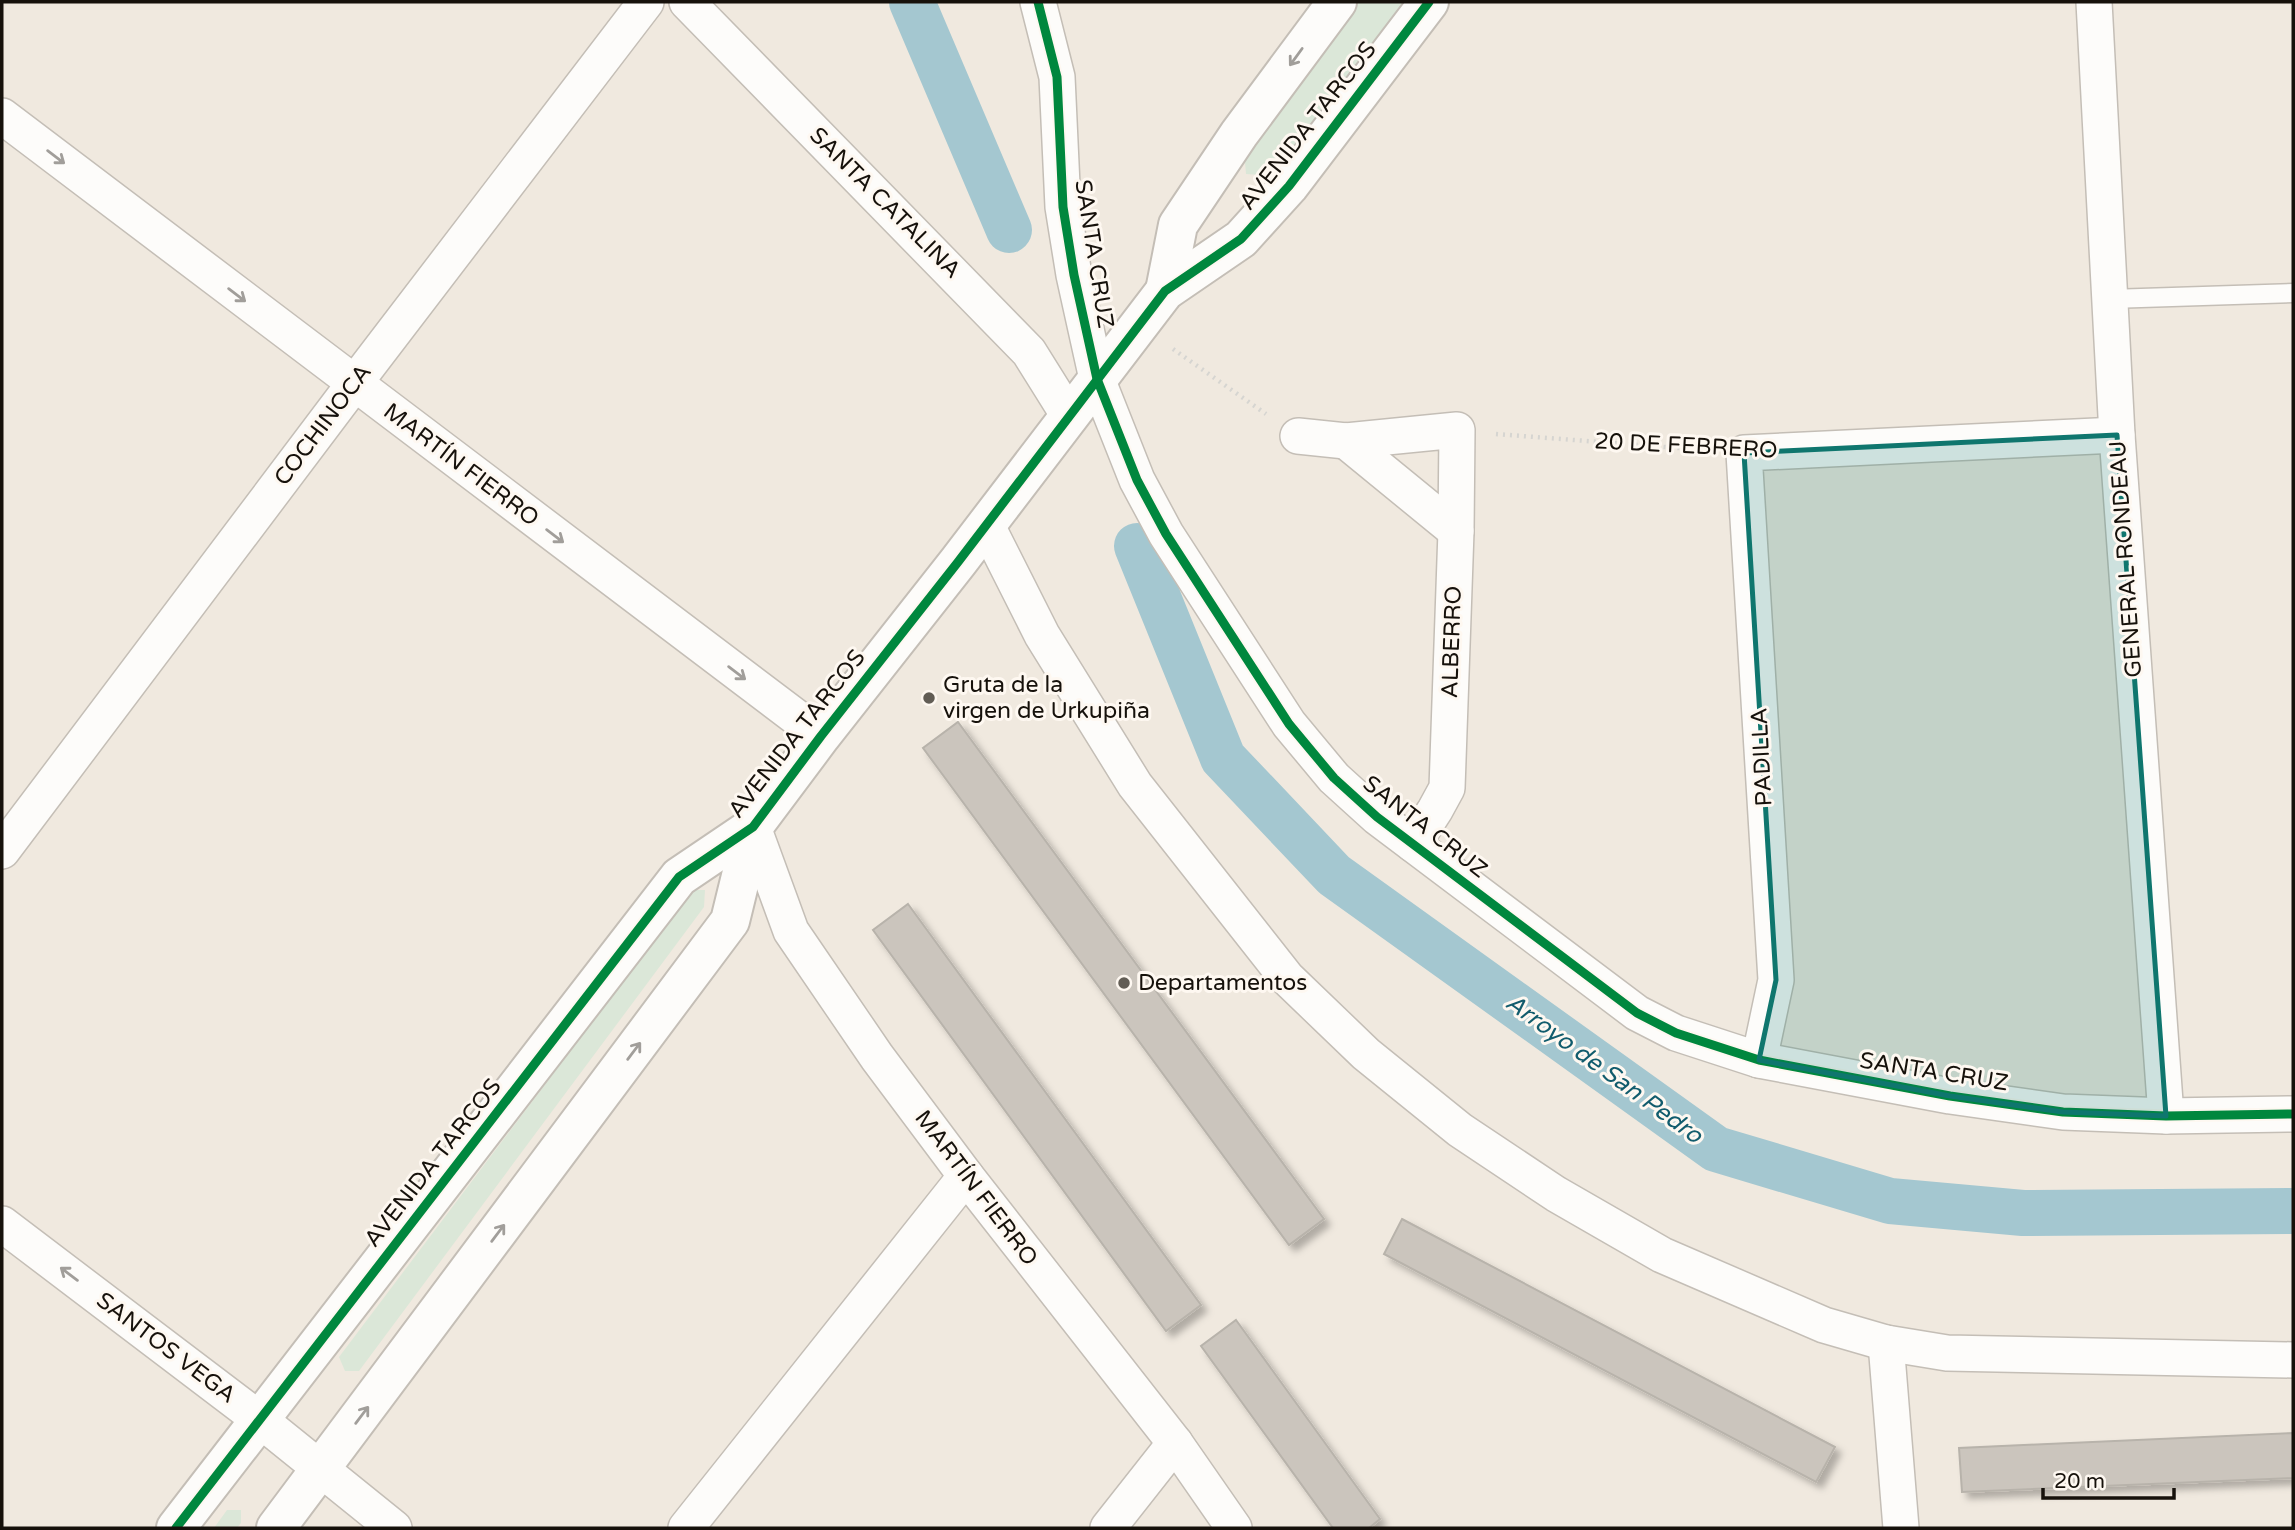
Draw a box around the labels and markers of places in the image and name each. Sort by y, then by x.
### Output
place label: Gruta de la virgen de Urkupiña [943,671,1150,725]
marker: Gruta de la virgen de Urkupiña [921,690,937,706]
place label: Departamentos [1138,969,1307,997]
marker: Departamentos [1116,975,1132,991]

